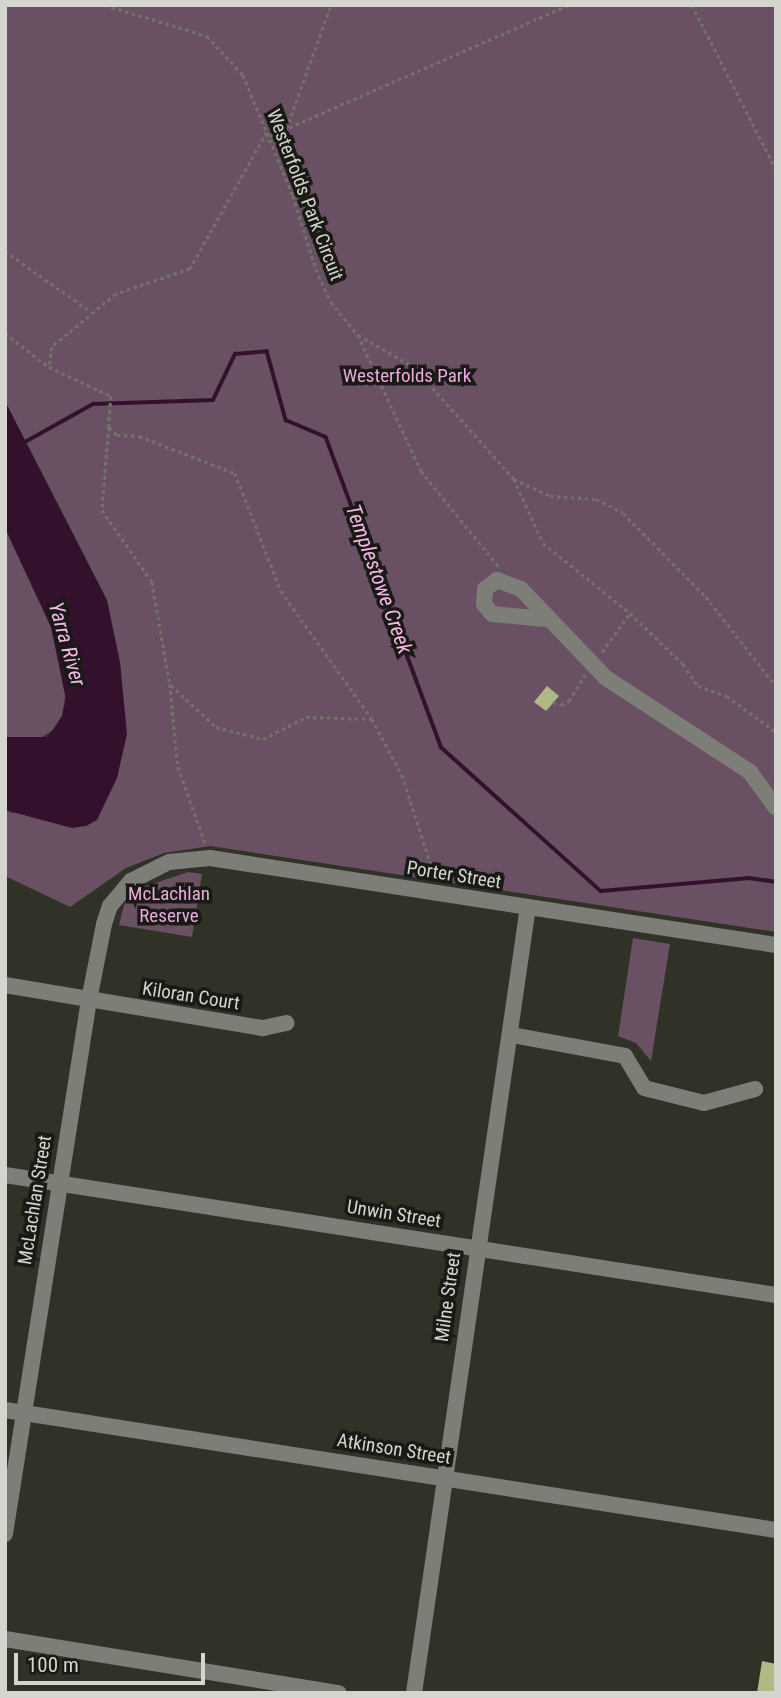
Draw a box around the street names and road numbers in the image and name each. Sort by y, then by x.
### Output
street label: Westerfolds Park Circuit [262,106,348,284]
street label: Porter Street [405,856,503,894]
street label: Kiloran Court [141,977,241,1015]
street label: McLachlan Street [14,1134,56,1266]
street label: Unwin Street [345,1195,443,1233]
street label: Milne Street [430,1251,466,1343]
street label: Atkinson Street [336,1429,452,1469]

